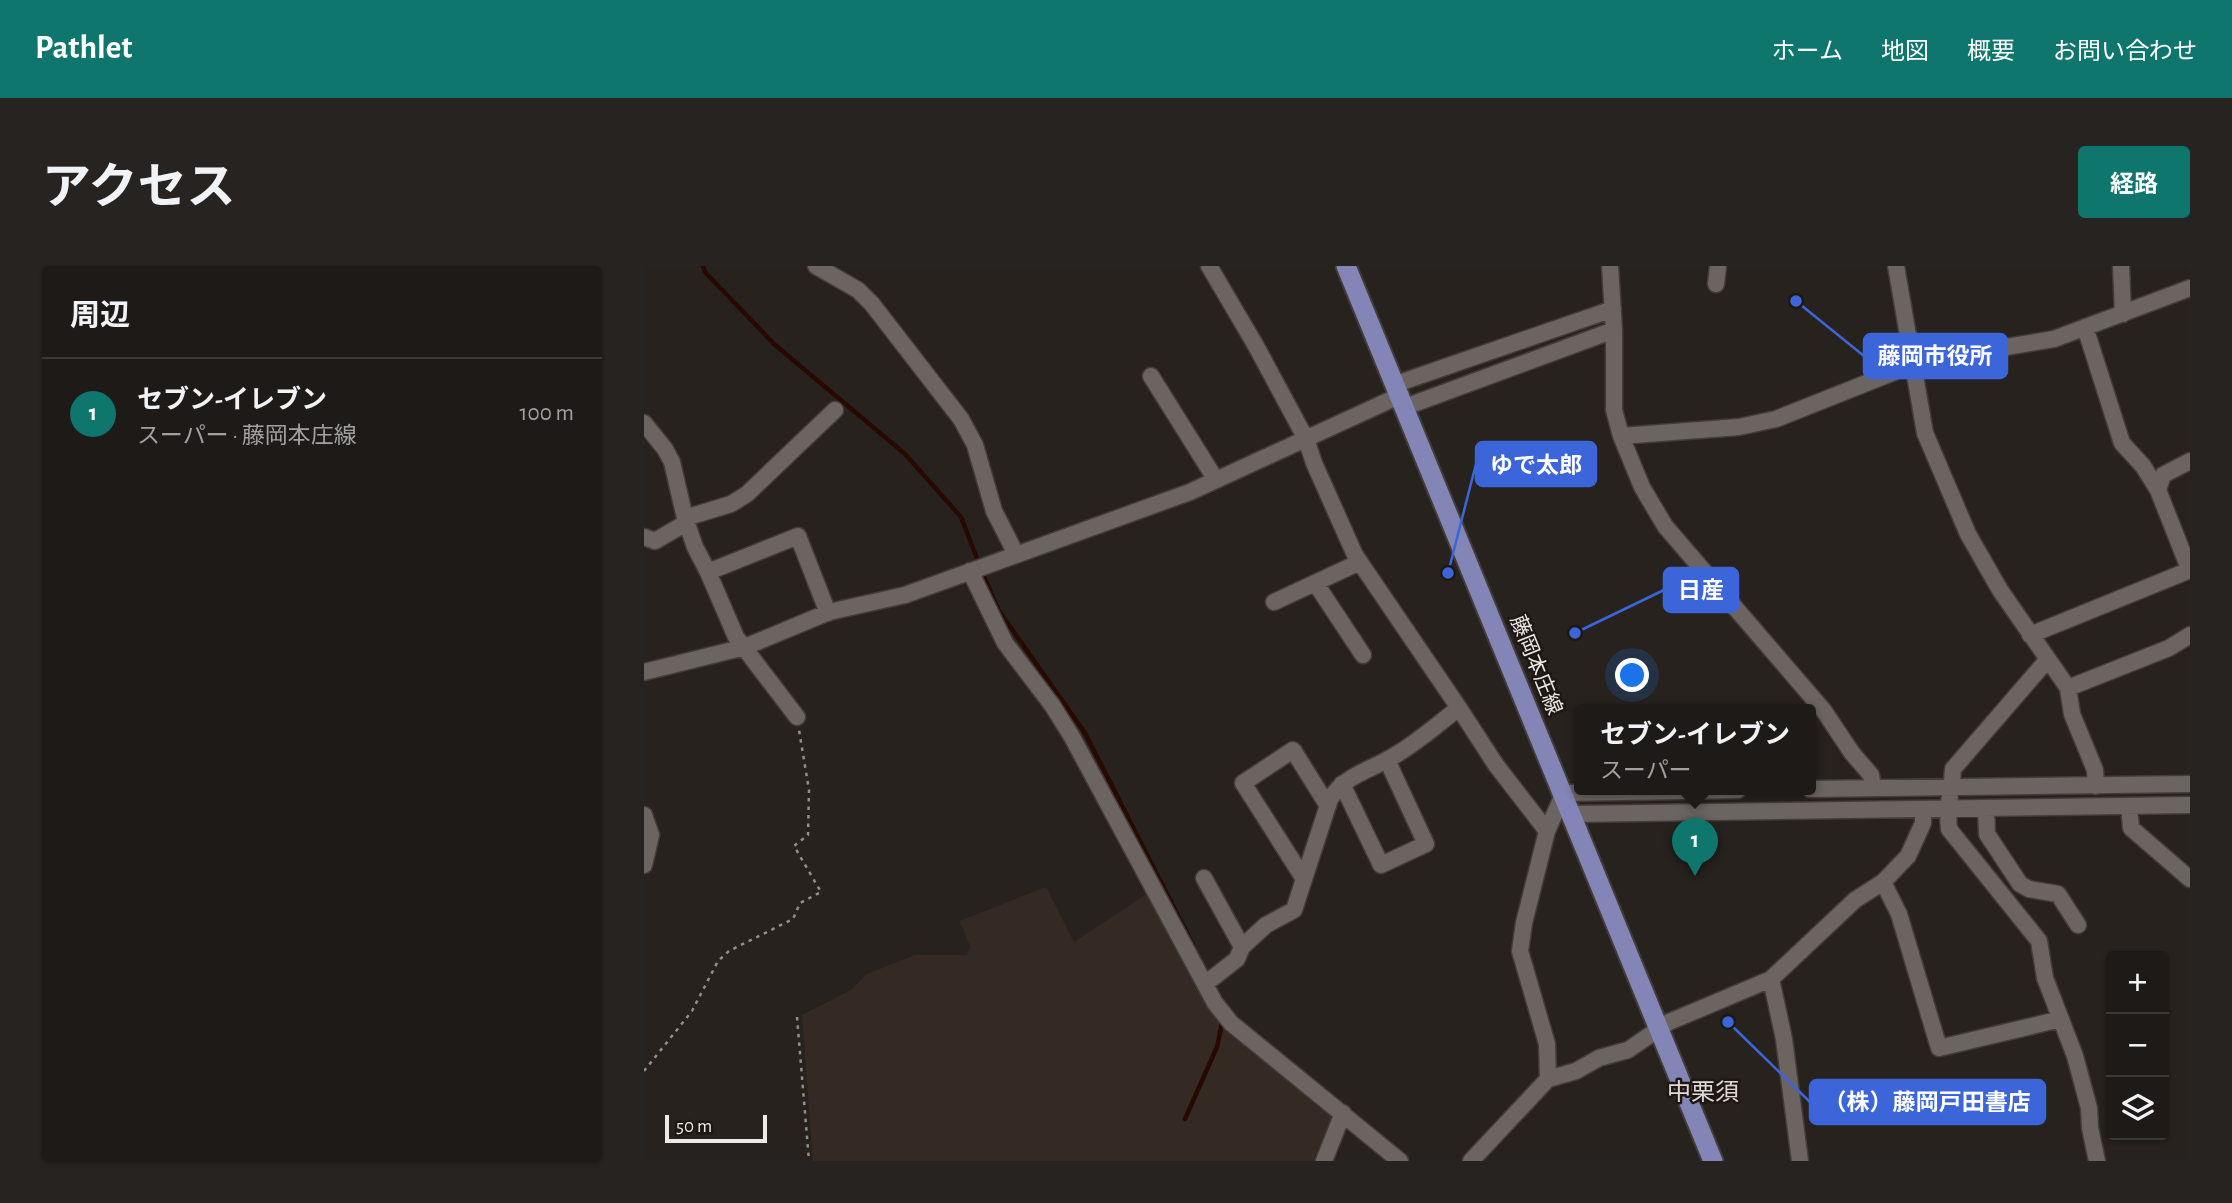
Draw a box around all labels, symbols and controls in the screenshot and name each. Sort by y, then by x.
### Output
text: Pathlet [35,32,133,65]
text: ホーム [1772,40,1843,64]
text: 地図 [1881,40,1929,64]
text: 概要 [1967,40,2015,64]
text: お問い合わせ [2053,40,2197,64]
button: 経路 [2078,146,2190,218]
text: アクセス [42,164,236,213]
text: 周辺 [70,301,130,331]
callout: 藤岡市役所 [1864,334,2007,378]
text: 藤岡市役所 [1878,344,1993,369]
text: セブン-イレブン [137,387,327,413]
text: 1 [89,402,97,425]
text: 100 m [520,402,574,425]
text: スーパー · 藤岡本庄線 [137,425,357,448]
callout: ゆで太郎 [1476,442,1596,486]
text: ゆで太郎 [1490,453,1582,478]
callout: 日産 [1664,568,1738,612]
text: 日産 [1678,578,1724,603]
street label: 藤岡本庄線 [1507,612,1566,718]
your location [1615,658,1649,692]
popup [1574,704,1816,795]
text: セブン-イレブン [1600,722,1790,748]
text: スーパー [1600,760,1692,783]
pin: 1 [1672,818,1718,876]
map controls [2106,951,2169,1140]
button: + [2106,951,2169,1014]
button: − [2106,1014,2169,1077]
button: layers [2106,1077,2169,1140]
district label: 中栗須 [1667,1079,1739,1105]
callout: （株）藤岡戸田書店 [1810,1080,2045,1124]
text: （株）藤岡戸田書店 [1824,1090,2031,1115]
scale bar [665,1112,766,1144]
text: 50 m [676,1117,712,1136]

